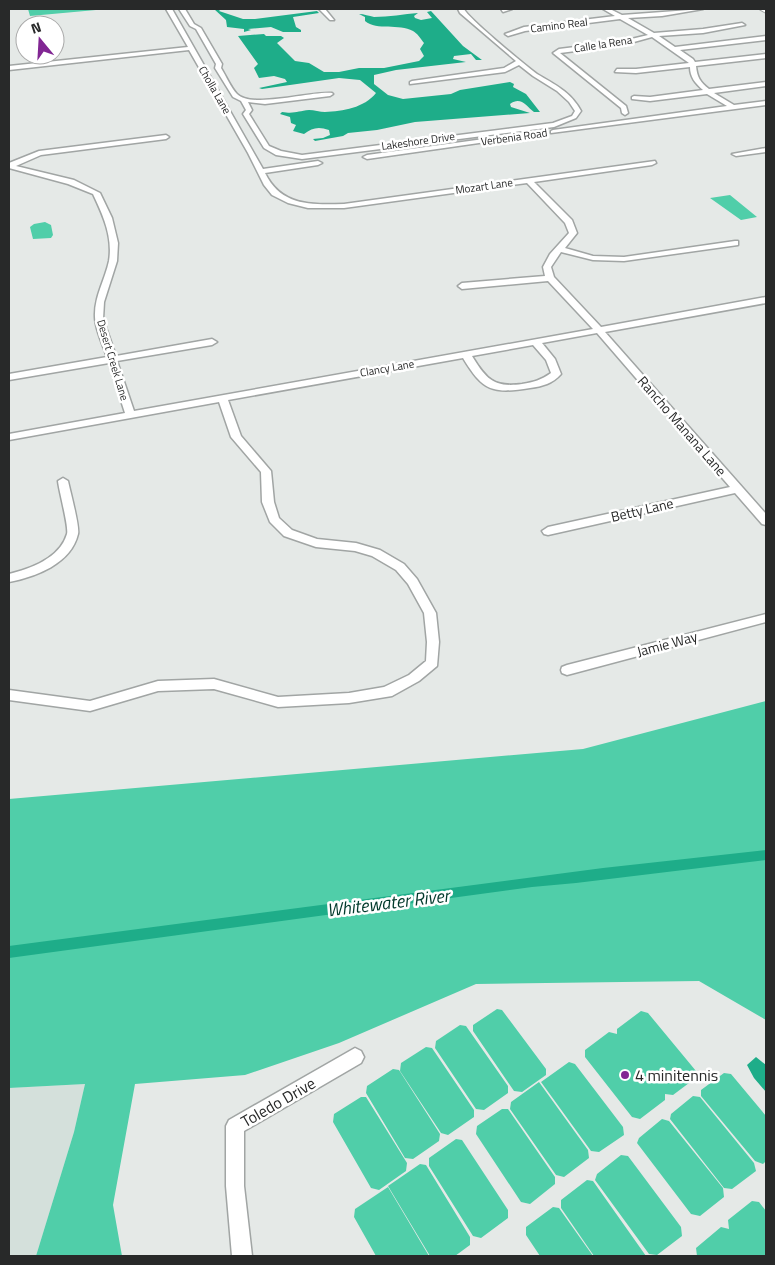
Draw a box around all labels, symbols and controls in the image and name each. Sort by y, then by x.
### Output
street label: Camino Real [529,14,589,36]
north arrow [15,15,65,65]
text: N [28,16,44,39]
street label: Calle la Rena [573,31,634,56]
street label: Cholla Lane [195,63,235,117]
street label: Verbenia Road [480,124,548,150]
street label: Lakeshore Drive [380,128,456,154]
street label: Mozart Lane [454,174,514,198]
street label: Desert Creek Lane [93,317,133,403]
street label: Clancy Lane [359,355,416,381]
street label: Rancho Manana Lane [633,371,732,480]
street label: Betty Lane [609,492,675,527]
street label: Jamie Way [634,625,700,662]
water label: Whitewater River [325,881,453,923]
place label: 4 minitennis [635,1063,718,1087]
marker: 4 minitennis [619,1069,631,1081]
street label: Toledo Drive [236,1071,320,1133]

